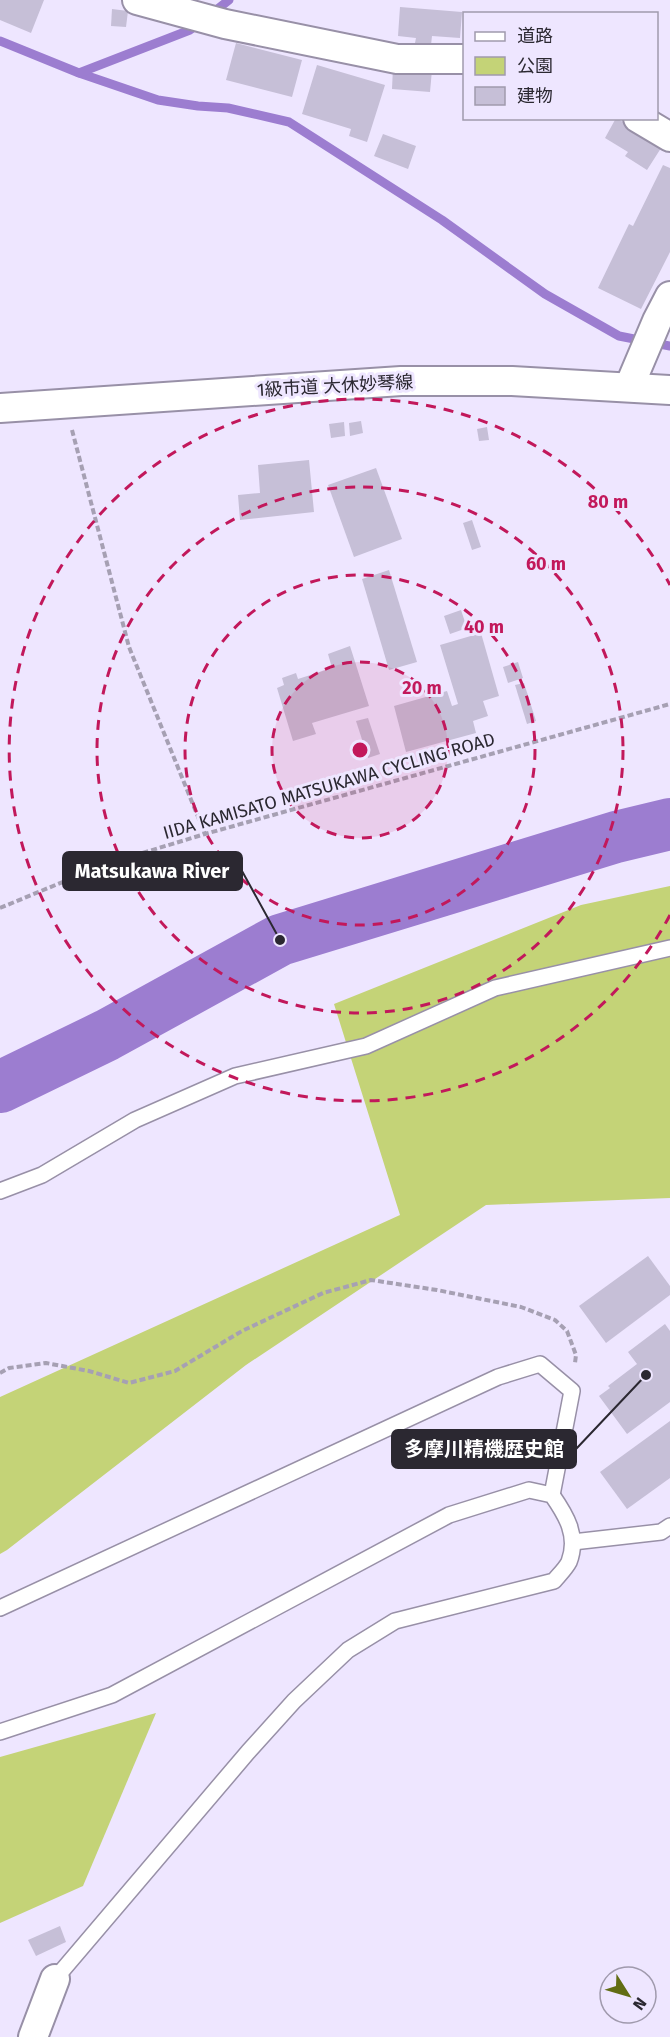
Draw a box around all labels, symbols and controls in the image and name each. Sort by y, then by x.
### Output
legend [463,12,658,120]
text: 道路 [517,25,553,47]
text: 公園 [517,55,553,77]
text: 建物 [517,85,553,107]
street label: 1級市道 大休妙琴線 [256,371,414,401]
text: 80 m [588,491,628,513]
text: 60 m [526,553,566,575]
text: 40 m [464,616,504,638]
text: 20 m [402,677,442,699]
street label: IIDA KAMISATO MATSUKAWA CYCLING ROAD [161,728,497,844]
centre of rings [350,740,370,760]
callout: Matsukawa River [63,852,242,890]
text: Matsukawa River [75,859,230,883]
callout: 多摩川精機歴史館 [392,1430,576,1468]
text: 多摩川精機歴史館 [404,1437,564,1461]
north arrow [598,1965,658,2025]
text: N [629,1994,650,2014]

